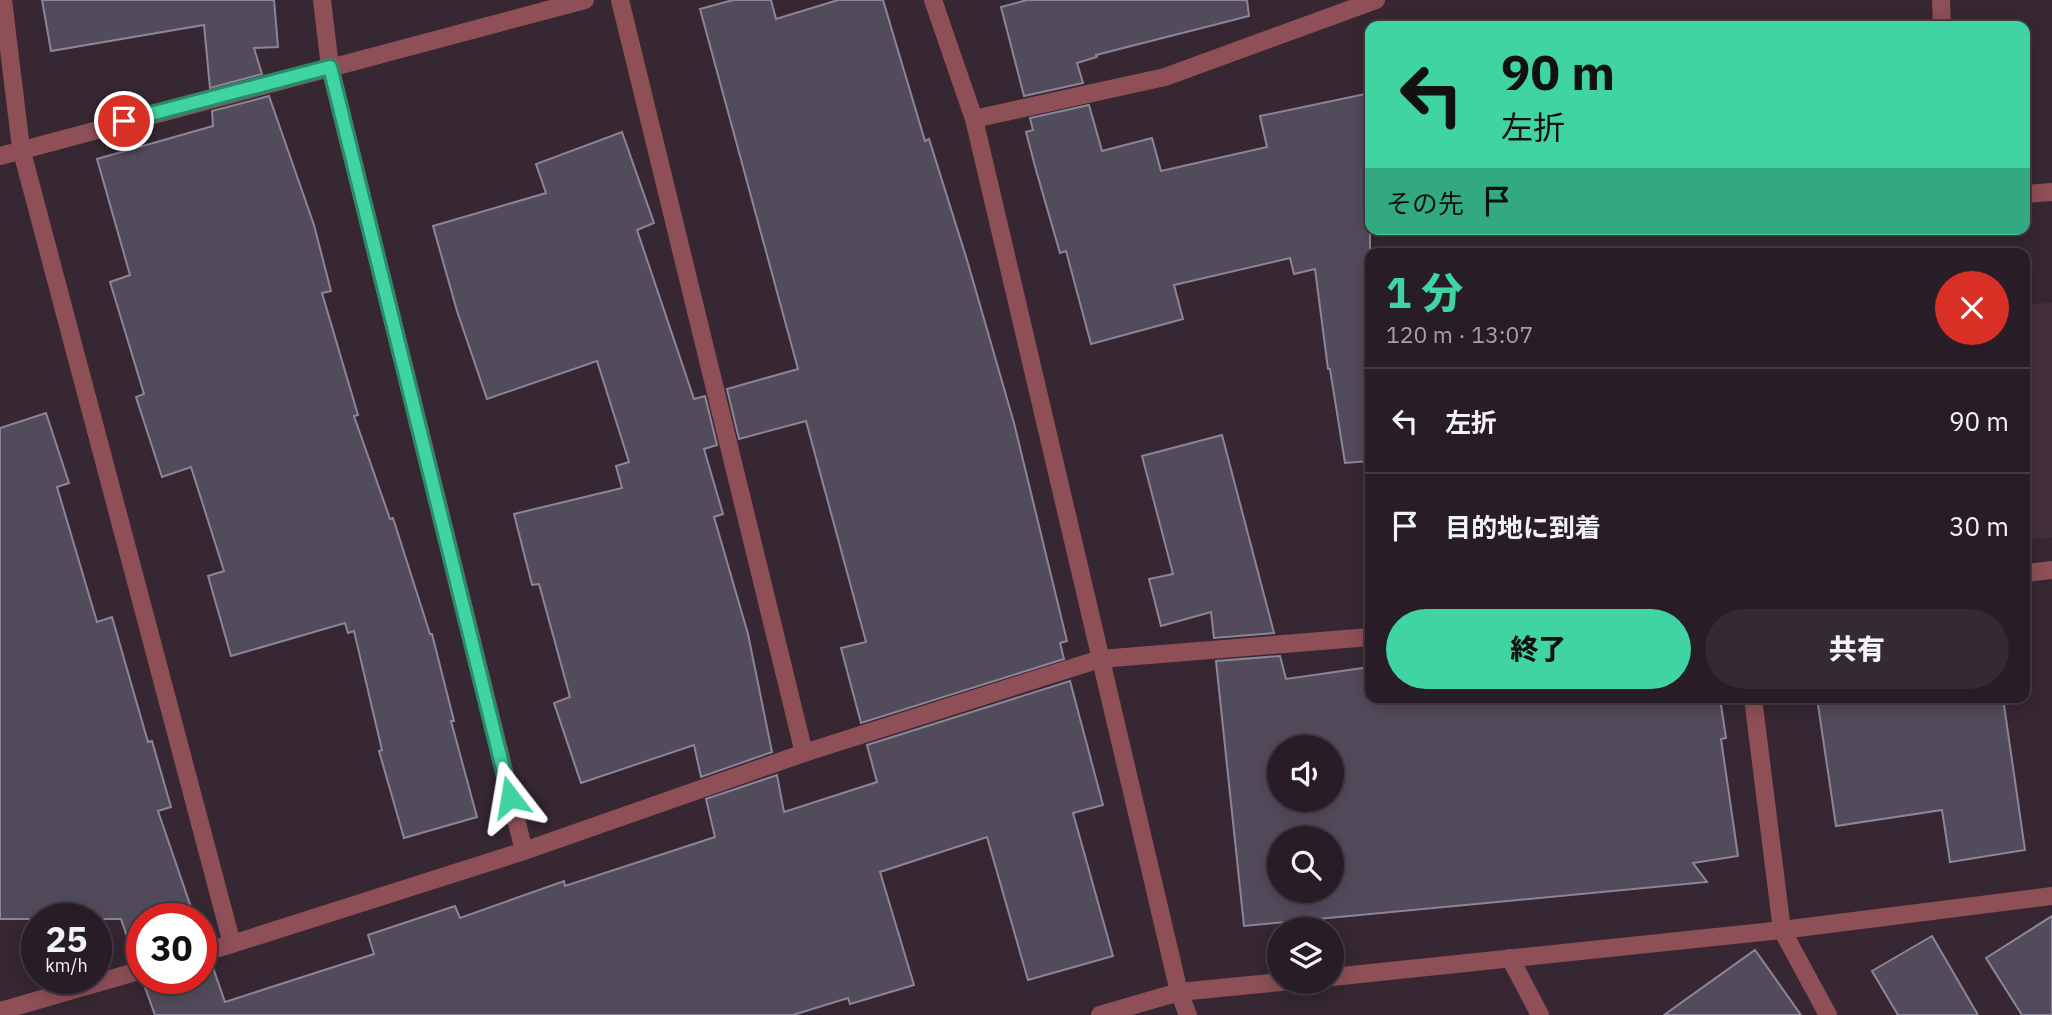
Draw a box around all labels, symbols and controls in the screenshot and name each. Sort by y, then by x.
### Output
text: 90 m [1501,40,1615,103]
icon: left [1386,49,1477,140]
pin [94,91,154,151]
icon: arrive [105,102,143,140]
text: 左折 [1501,106,1565,148]
icon: arrive [1478,182,1516,220]
text: その先 [1386,186,1464,220]
text: 1 分 [1386,265,1463,320]
button: close [1935,271,2009,345]
text: 120 m · 13:07 [1386,319,1533,349]
icon: left [1386,402,1424,440]
text: 90 m [1949,404,2009,438]
text: 左折 [1445,405,1497,439]
icon: arrive [1386,507,1424,545]
text: 30 m [1949,509,2009,543]
text: 目的地に到着 [1445,510,1601,544]
button: 終了 [1386,609,1691,689]
button: 共有 [1705,609,2009,689]
map controls [1267,735,1344,994]
button: sound [1267,735,1344,812]
position arrow [473,760,547,834]
button: search [1267,826,1344,903]
speed limit sign: 30 [126,903,217,994]
text: 25 [45,916,88,962]
button: layers [1267,917,1344,994]
text: km/h [45,954,88,977]

